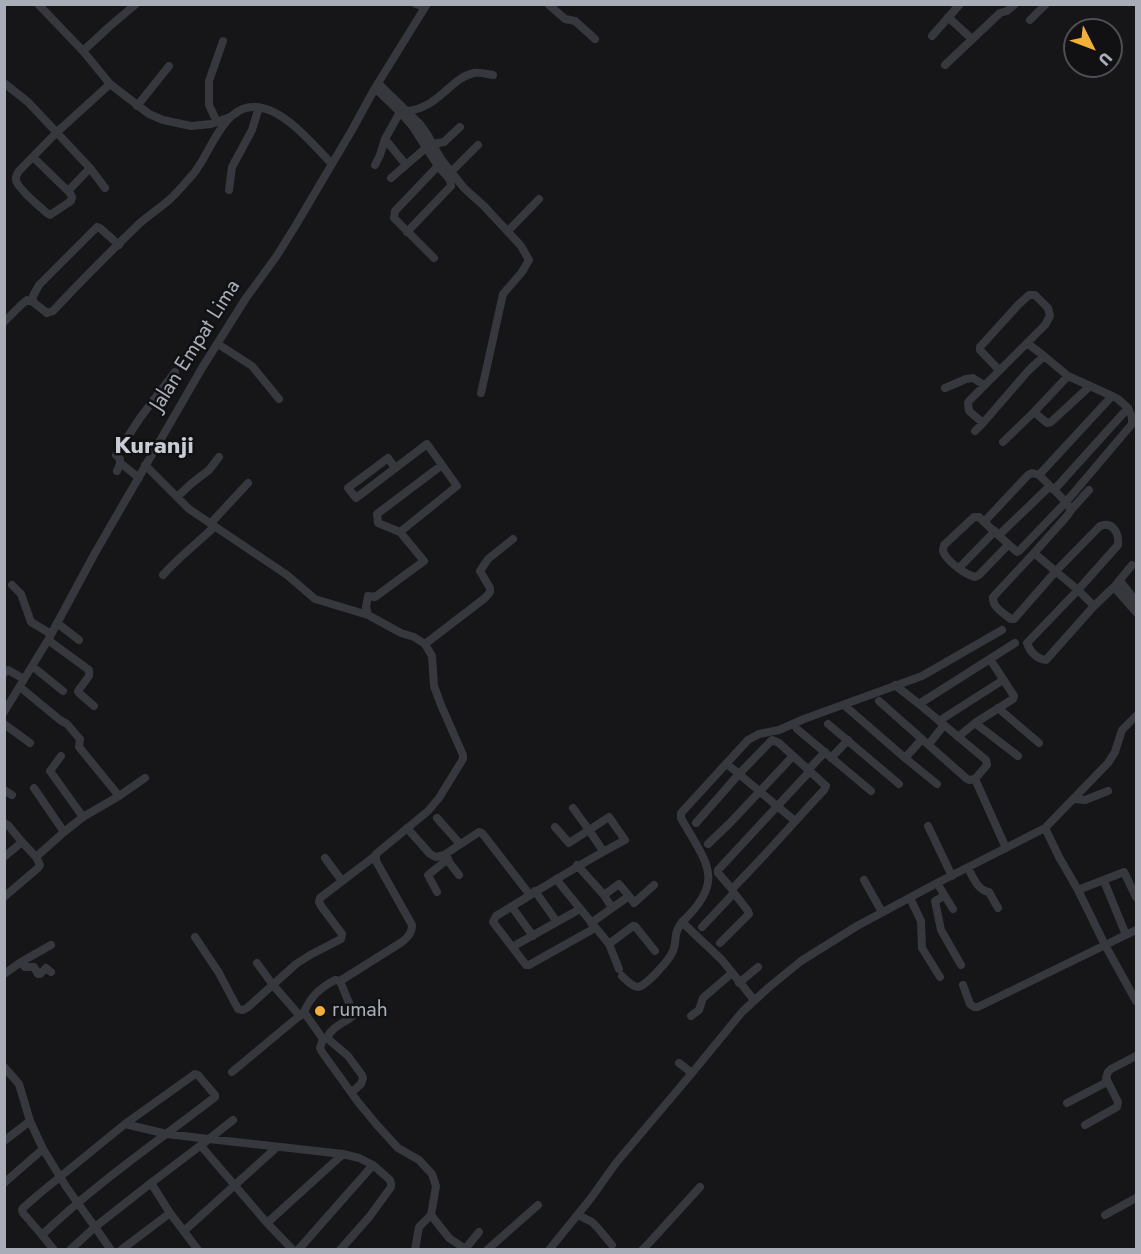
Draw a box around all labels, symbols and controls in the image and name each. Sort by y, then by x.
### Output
north arrow [1063,18,1123,78]
text: U [1093,47,1118,71]
street label: Jalan Empat Lima [146,276,246,416]
district label: Kuranji [114,433,194,461]
place label: rumah [332,998,388,1024]
marker: rumah [313,1004,327,1018]

